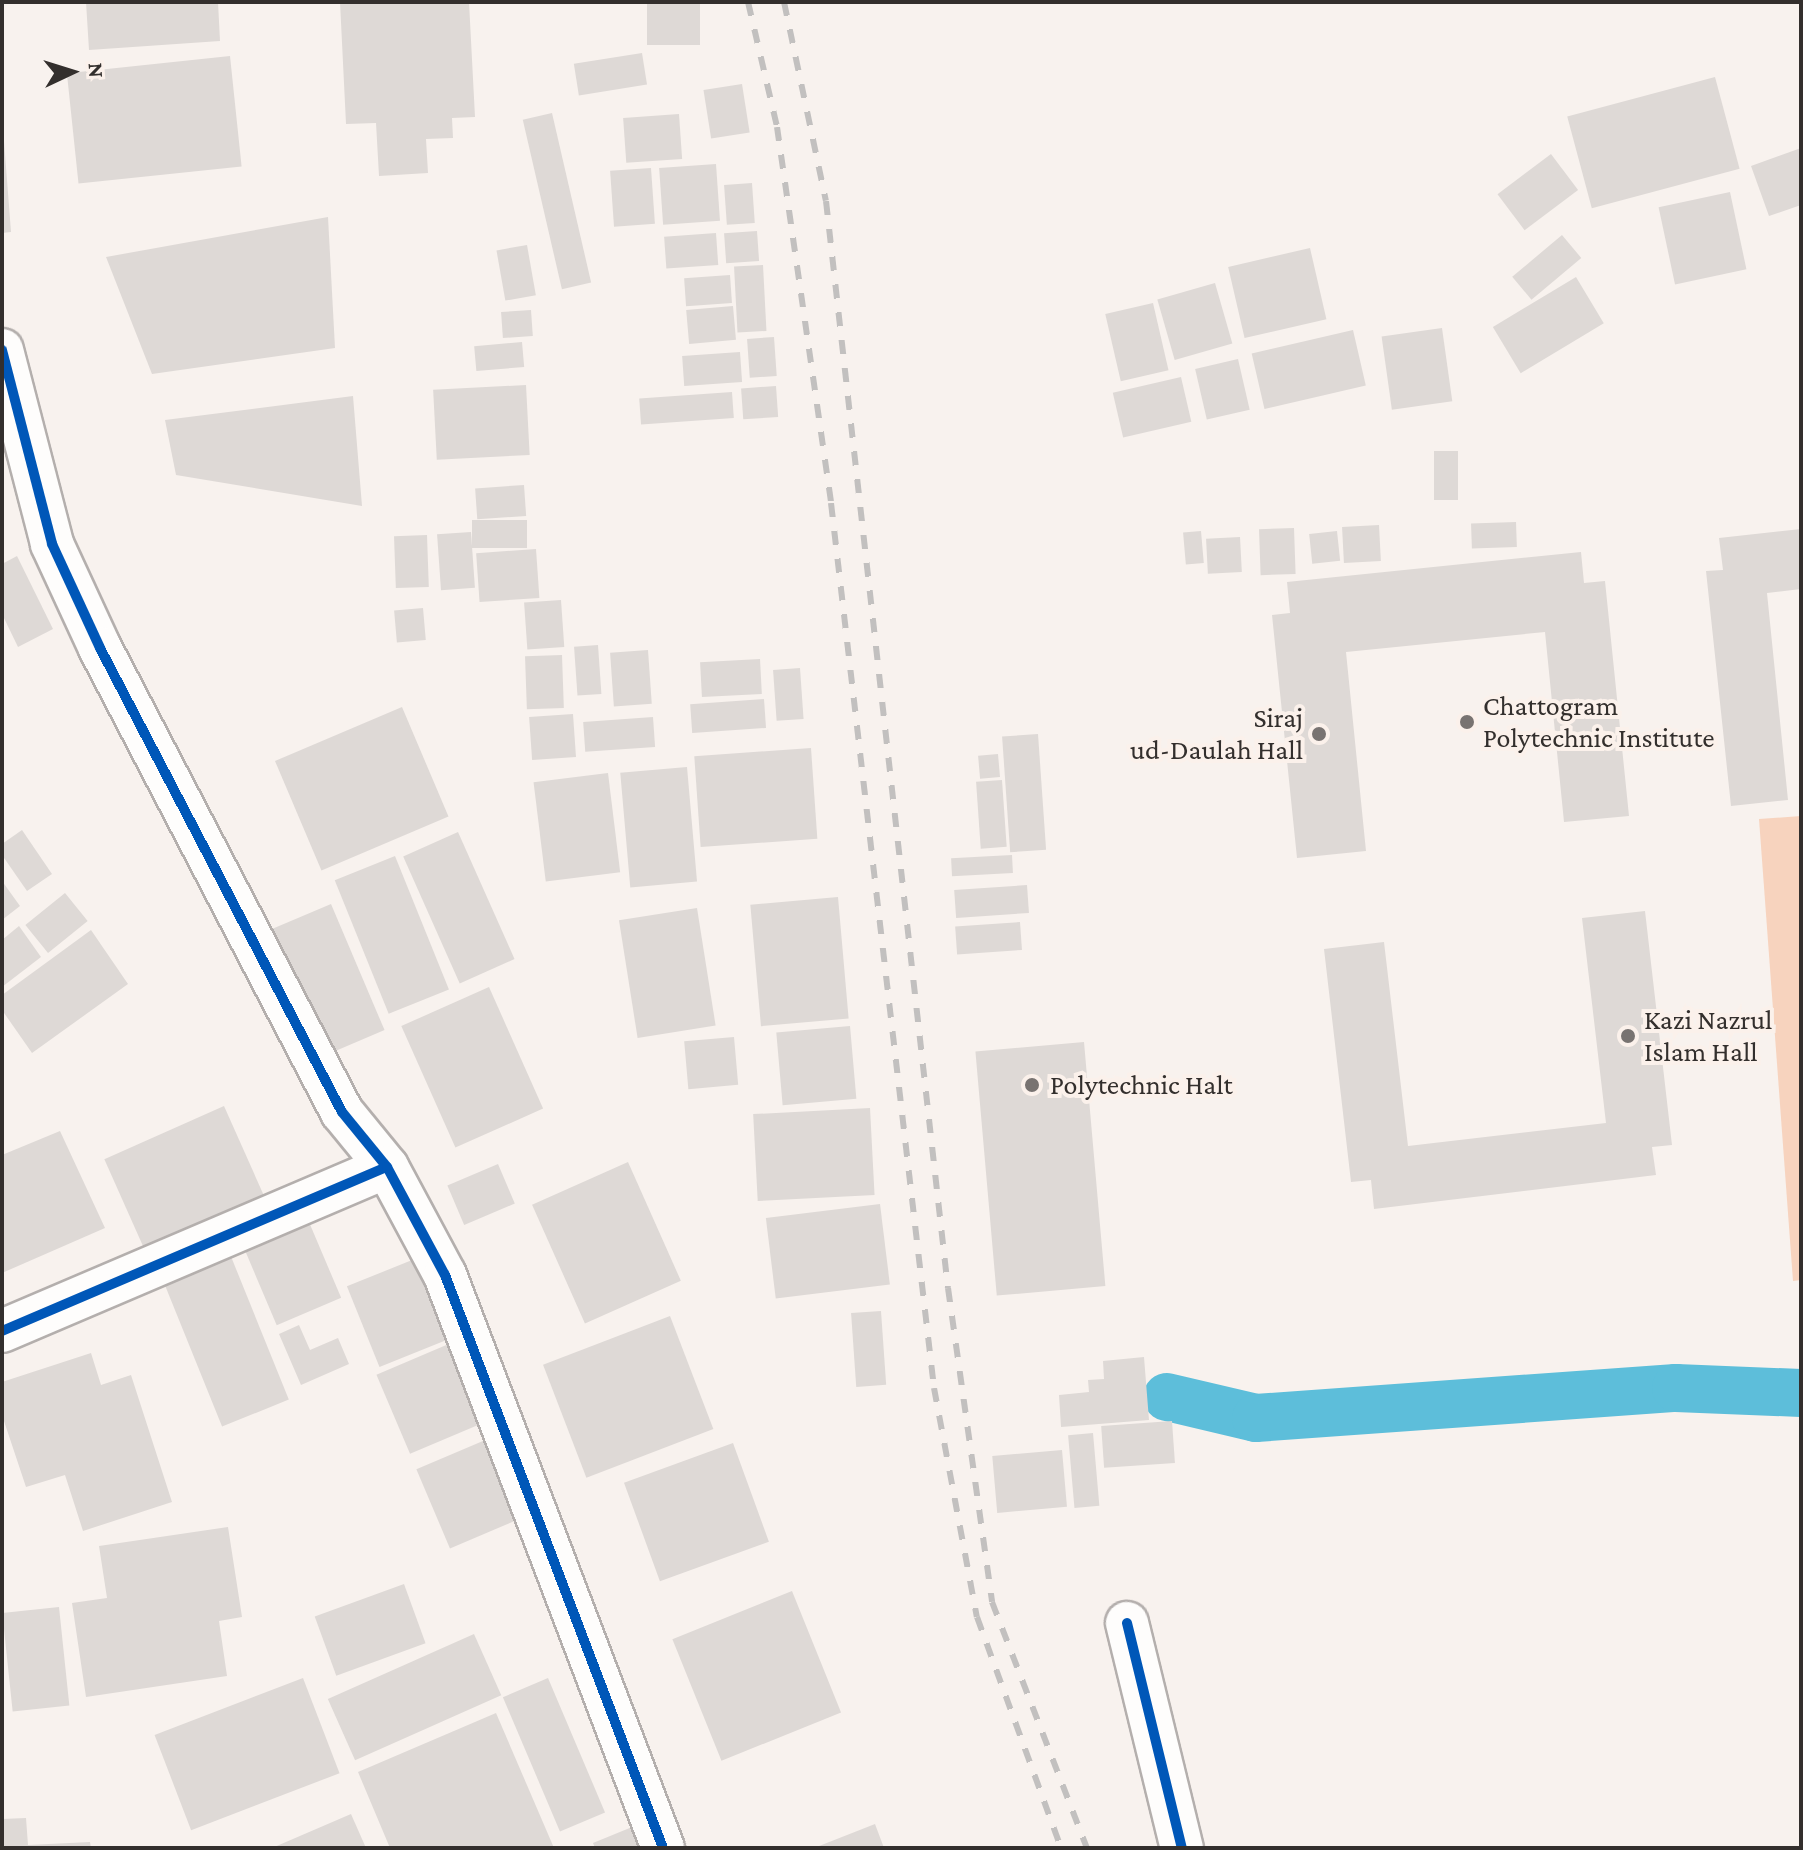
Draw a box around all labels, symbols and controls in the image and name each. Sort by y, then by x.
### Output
north arrow [32,32,112,112]
text: N [83,62,109,79]
place label: Chattogram Polytechnic Institute [1483,689,1715,755]
place label: Siraj ud-Daulah Hall [1130,701,1303,767]
marker: Chattogram Polytechnic Institute [1458,713,1476,731]
marker: Siraj ud-Daulah Hall [1310,725,1328,743]
place label: Kazi Nazrul Islam Hall [1644,1003,1772,1069]
marker: Kazi Nazrul Islam Hall [1619,1027,1637,1045]
place label: Polytechnic Halt [1050,1068,1233,1102]
marker: Polytechnic Halt [1021,1074,1043,1096]

